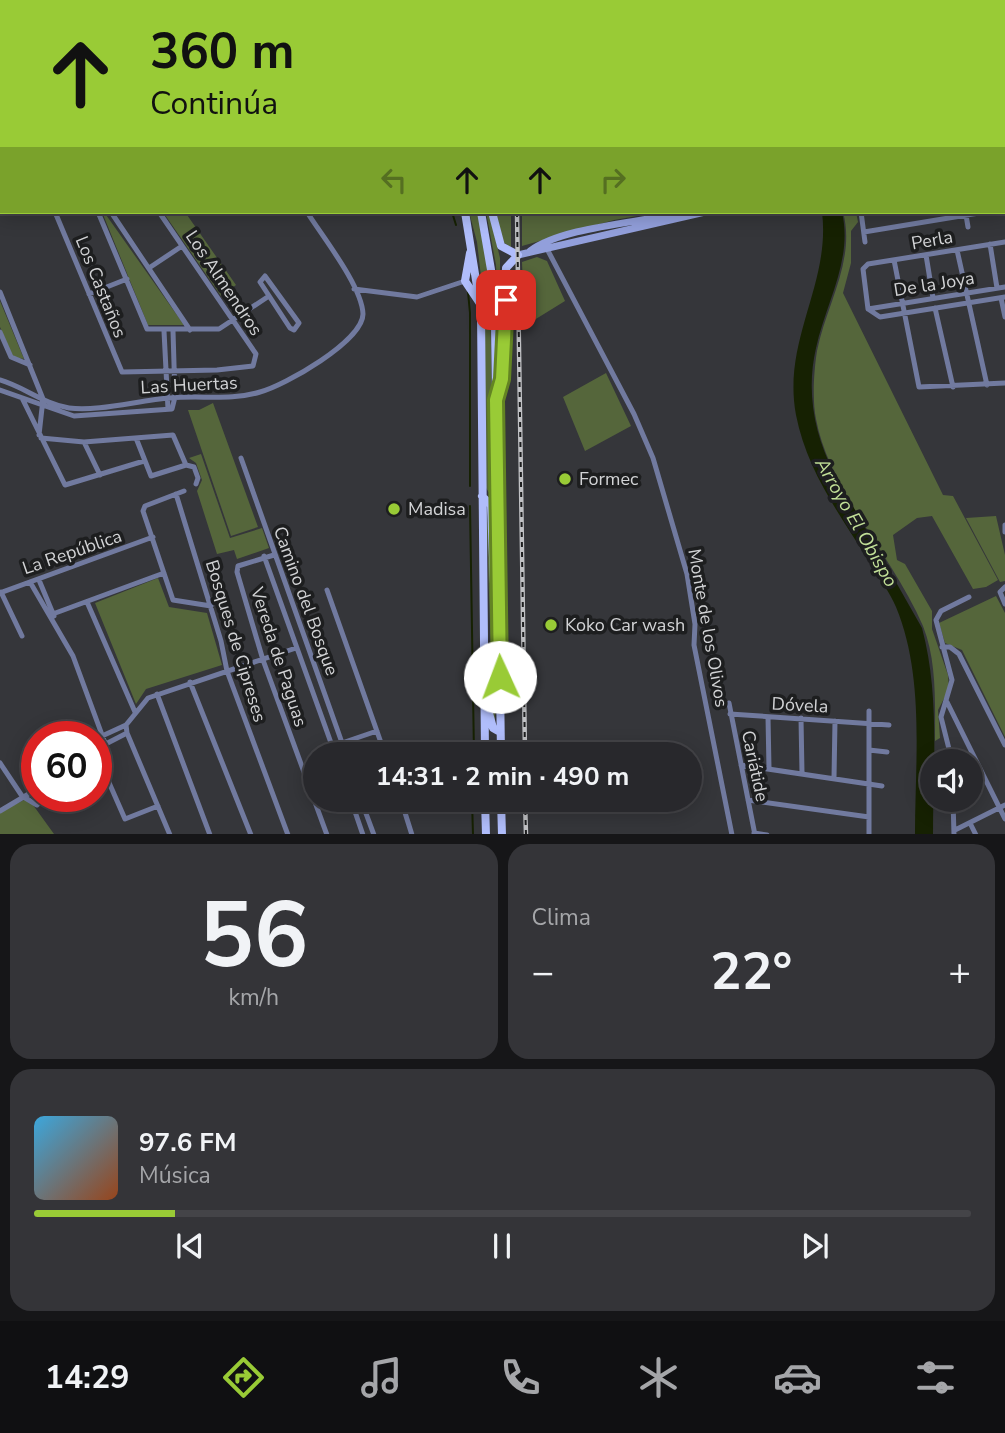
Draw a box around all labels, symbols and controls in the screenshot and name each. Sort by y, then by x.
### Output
text: 360 m [150,18,294,85]
icon: ahead [35,28,126,119]
text: Continúa [150,82,278,125]
icon: left [375,161,413,199]
icon: ahead [448,161,486,199]
icon: ahead [521,161,559,199]
icon: right [594,161,632,199]
street label: Perla [909,225,955,255]
street label: Los Almendros [180,226,268,340]
street label: Los Castaños [70,233,132,341]
street label: De la Joya [892,266,976,302]
pin [476,270,536,330]
icon: arrive [487,281,525,319]
street label: Las Huertas [140,370,238,400]
water label: Arroyo El Obispo [808,452,904,592]
place label: Formec [579,467,638,491]
marker: Formec [557,471,573,487]
place label: Madisa [408,497,466,521]
marker: Madisa [386,501,402,517]
street label: Camino del Bosque [268,523,344,679]
street label: La República [19,524,125,580]
street label: Monte de los Olivos [682,547,734,709]
street label: Bosques de Cipreses [200,557,272,725]
street label: Vereda de Paguas [245,583,313,730]
place label: Koko Car wash [565,613,685,637]
marker: Koko Car wash [543,617,559,633]
position arrow [463,640,537,714]
street label: Dóvela [771,692,829,718]
speed limit sign: 60 [21,721,112,812]
street label: Cariátide [736,728,774,804]
map controls [920,749,983,812]
button: sound [920,749,983,812]
text: 14:31 · 2 min · 490 m [376,759,629,794]
text: 56 [199,874,308,998]
text: Clima [532,902,591,933]
text: 22° [710,936,792,1007]
text: − [532,947,554,998]
text: + [948,947,971,998]
text: km/h [228,982,279,1013]
text: 97.6 FM [139,1125,236,1160]
text: Música [139,1160,211,1191]
icon: previous [171,1227,209,1265]
icon: pause [483,1227,521,1265]
icon: next [796,1227,834,1265]
icon: directions [219,1353,268,1402]
icon: music [357,1353,406,1402]
icon: phone [496,1353,545,1402]
icon: climate [634,1353,683,1402]
icon: car [773,1353,822,1402]
icon: filters [911,1353,960,1402]
text: 14:29 [45,1356,129,1399]

